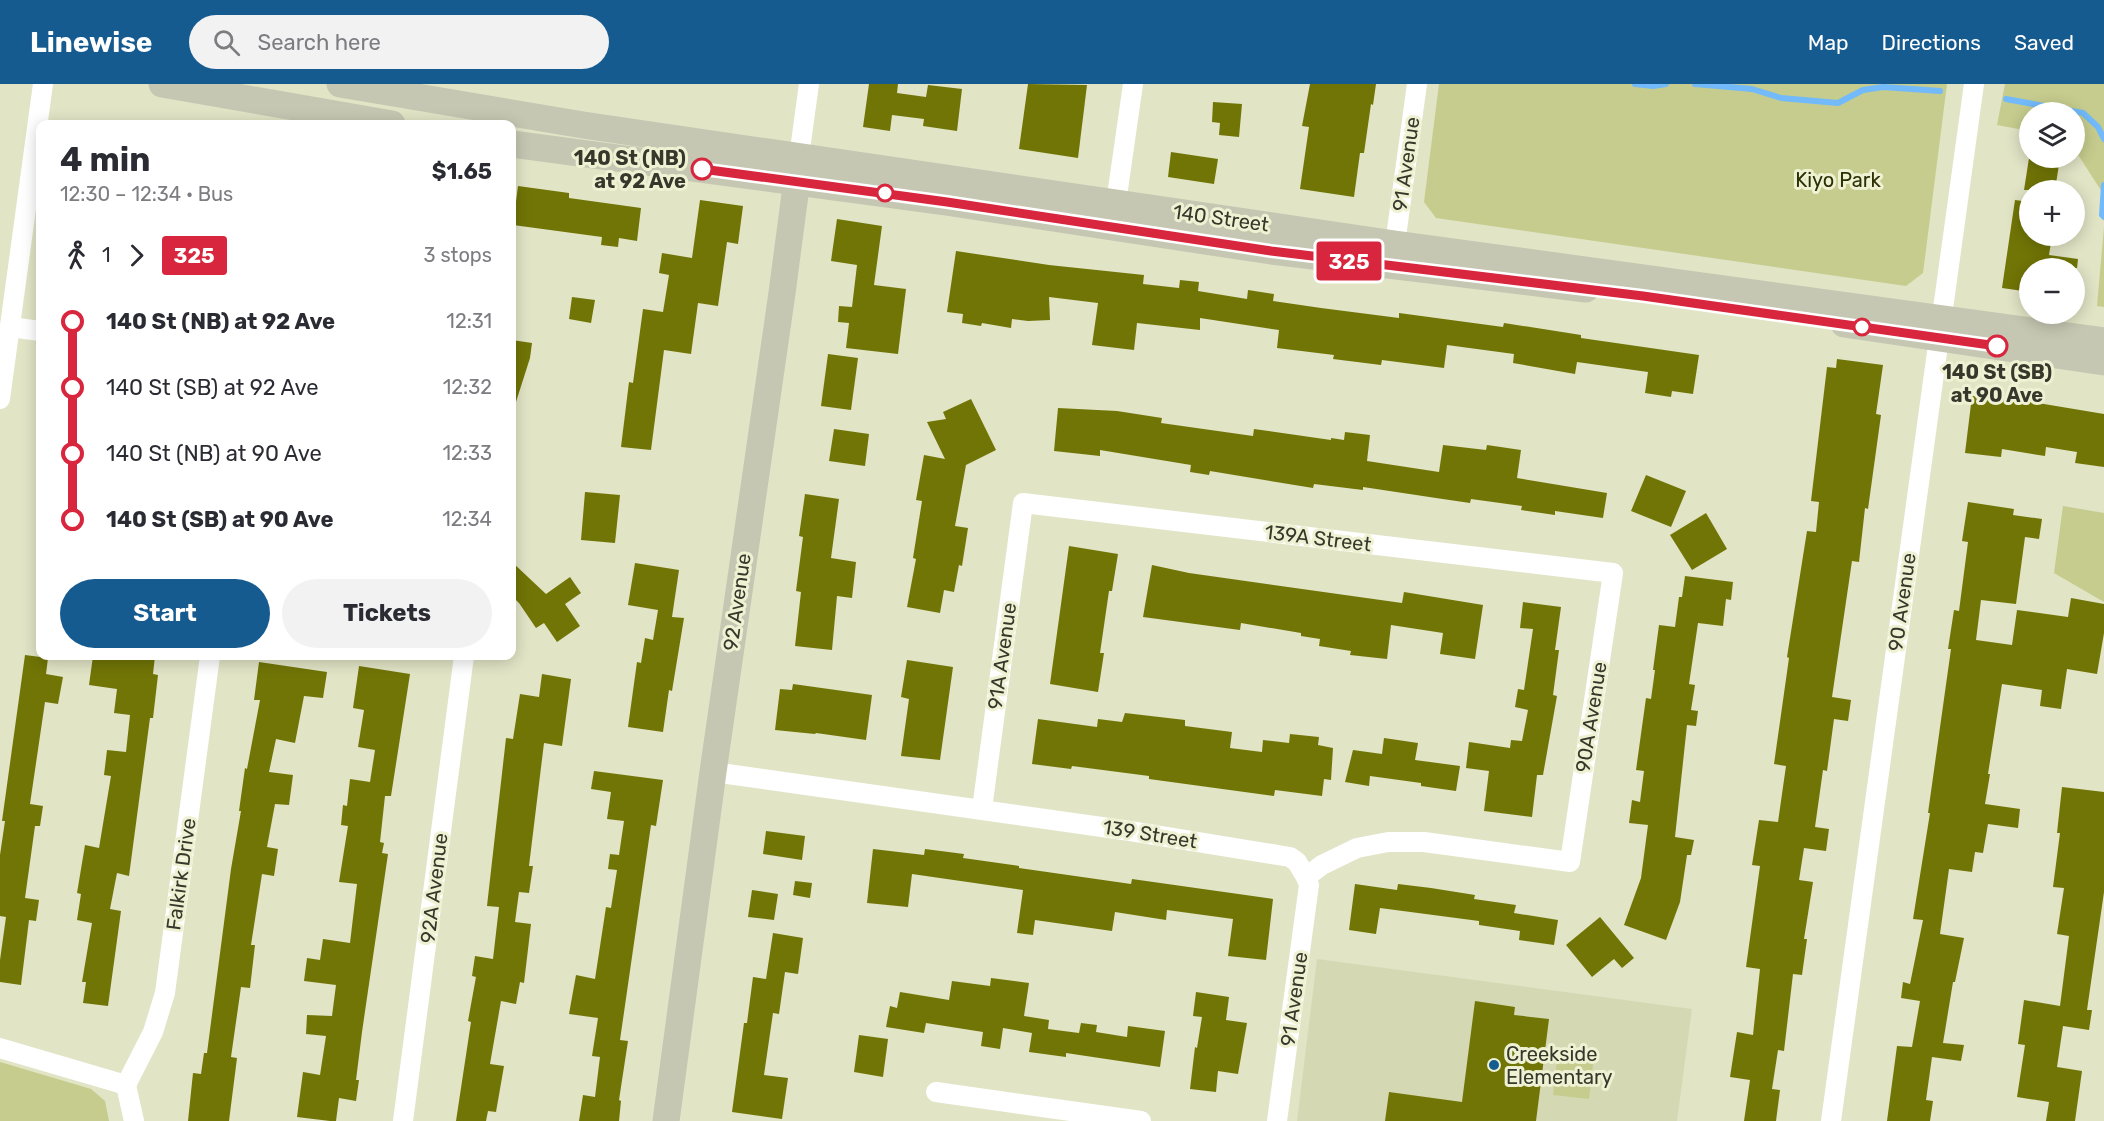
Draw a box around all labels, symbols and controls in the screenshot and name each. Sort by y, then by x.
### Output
search box [189,15,609,69]
text: Linewise [30,26,153,59]
icon: search [210,26,243,59]
text: Search here [258,29,381,56]
text: Map [1808,30,1849,55]
text: Directions [1882,30,1981,55]
text: Saved [2014,30,2074,55]
map controls [2019,102,2085,324]
button: layers [2019,102,2085,168]
street label: 91 Avenue [1388,115,1424,213]
text: 4 min [60,140,150,179]
place label: 140 St (NB) at 92 Ave [574,146,686,193]
text: $1.65 [432,158,492,185]
marker: 140 St (NB) at 92 Ave [691,158,713,180]
park label: Kiyo Park [1795,168,1881,192]
button: + [2019,180,2085,246]
text: 12:30 – 12:34 · Bus [60,182,233,206]
unlabelled marker [876,184,894,202]
street label: 140 Street [1172,199,1271,237]
icon: walk [60,239,93,272]
icon: forward [120,239,153,272]
line badge: 325 [1314,242,1384,280]
text: 1 [102,243,111,267]
text: 325 [174,243,215,268]
text: 3 stops [423,243,492,267]
text: 325 [1328,249,1370,274]
button: − [2019,258,2085,324]
text: 140 St (NB) at 92 Ave [106,308,335,335]
text: 12:31 [446,309,492,333]
unlabelled marker [1853,318,1871,336]
marker: 140 St (SB) at 90 Ave [1986,335,2008,357]
place label: 140 St (SB) at 90 Ave [1942,360,2052,407]
text: 140 St (SB) at 92 Ave [106,374,319,401]
text: 12:32 [443,375,492,399]
text: 140 St (NB) at 90 Ave [106,440,322,467]
text: 12:33 [443,441,492,465]
text: 140 St (SB) at 90 Ave [106,506,334,533]
text: 12:34 [442,507,492,531]
street label: 139A Street [1263,520,1373,556]
street label: 90 Avenue [1883,551,1921,653]
street label: 92 Avenue [718,552,756,652]
button: Start [60,579,270,648]
button: Tickets [282,579,492,648]
street label: 91A Avenue [983,601,1021,711]
street label: 90A Avenue [1570,660,1612,774]
street label: 139 Street [1101,815,1199,853]
street label: Falkirk Drive [161,816,201,932]
street label: 92A Avenue [415,831,453,945]
street label: 91 Avenue [1276,950,1312,1048]
place label: Creekside Elementary [1506,1042,1613,1089]
marker: Creekside Elementary [1487,1058,1501,1072]

